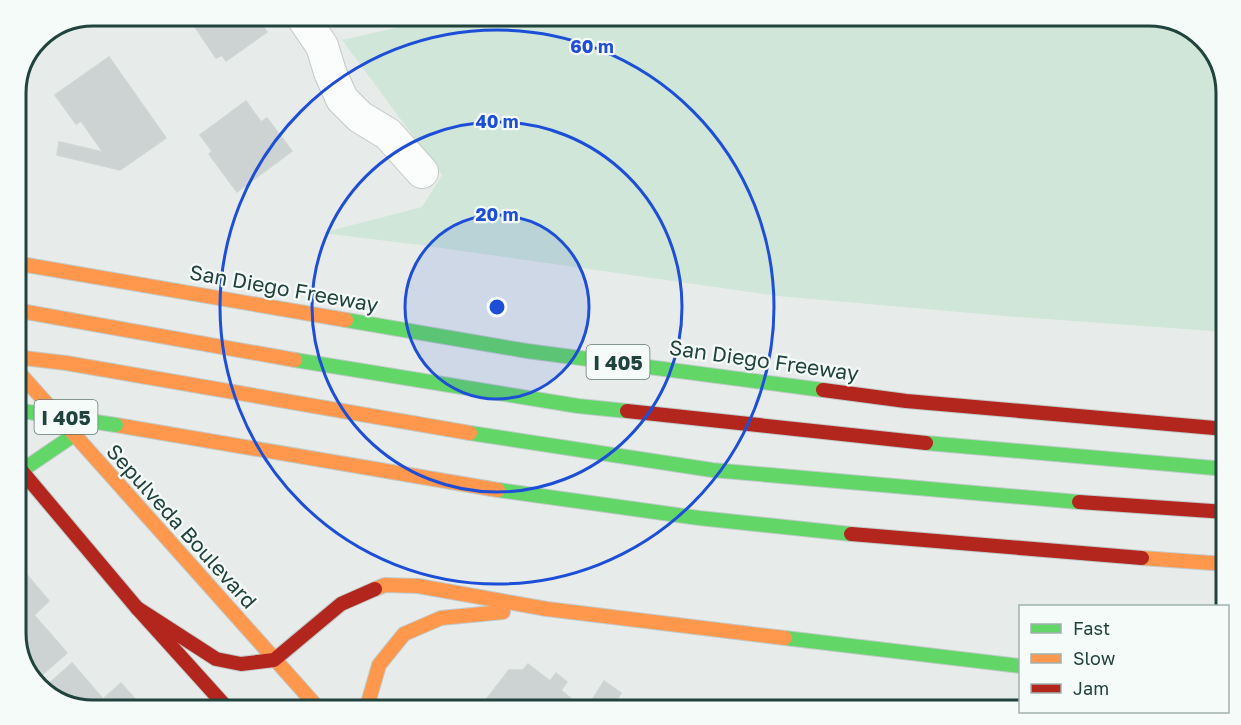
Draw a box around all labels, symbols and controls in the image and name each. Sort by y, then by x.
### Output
text: 60 m [570,35,614,57]
text: 40 m [475,110,519,132]
text: 20 m [476,203,518,225]
street label: San Diego Freeway [188,259,381,317]
centre of rings [487,297,507,317]
street label: San Diego Freeway [668,334,861,386]
road number: I 405 [586,345,650,379]
road number: I 405 [34,400,98,434]
street label: Sepulveda Boulevard [101,438,263,614]
legend [1019,605,1229,713]
text: Fast [1073,617,1110,639]
text: Slow [1073,647,1116,669]
text: Jam [1073,677,1109,699]

